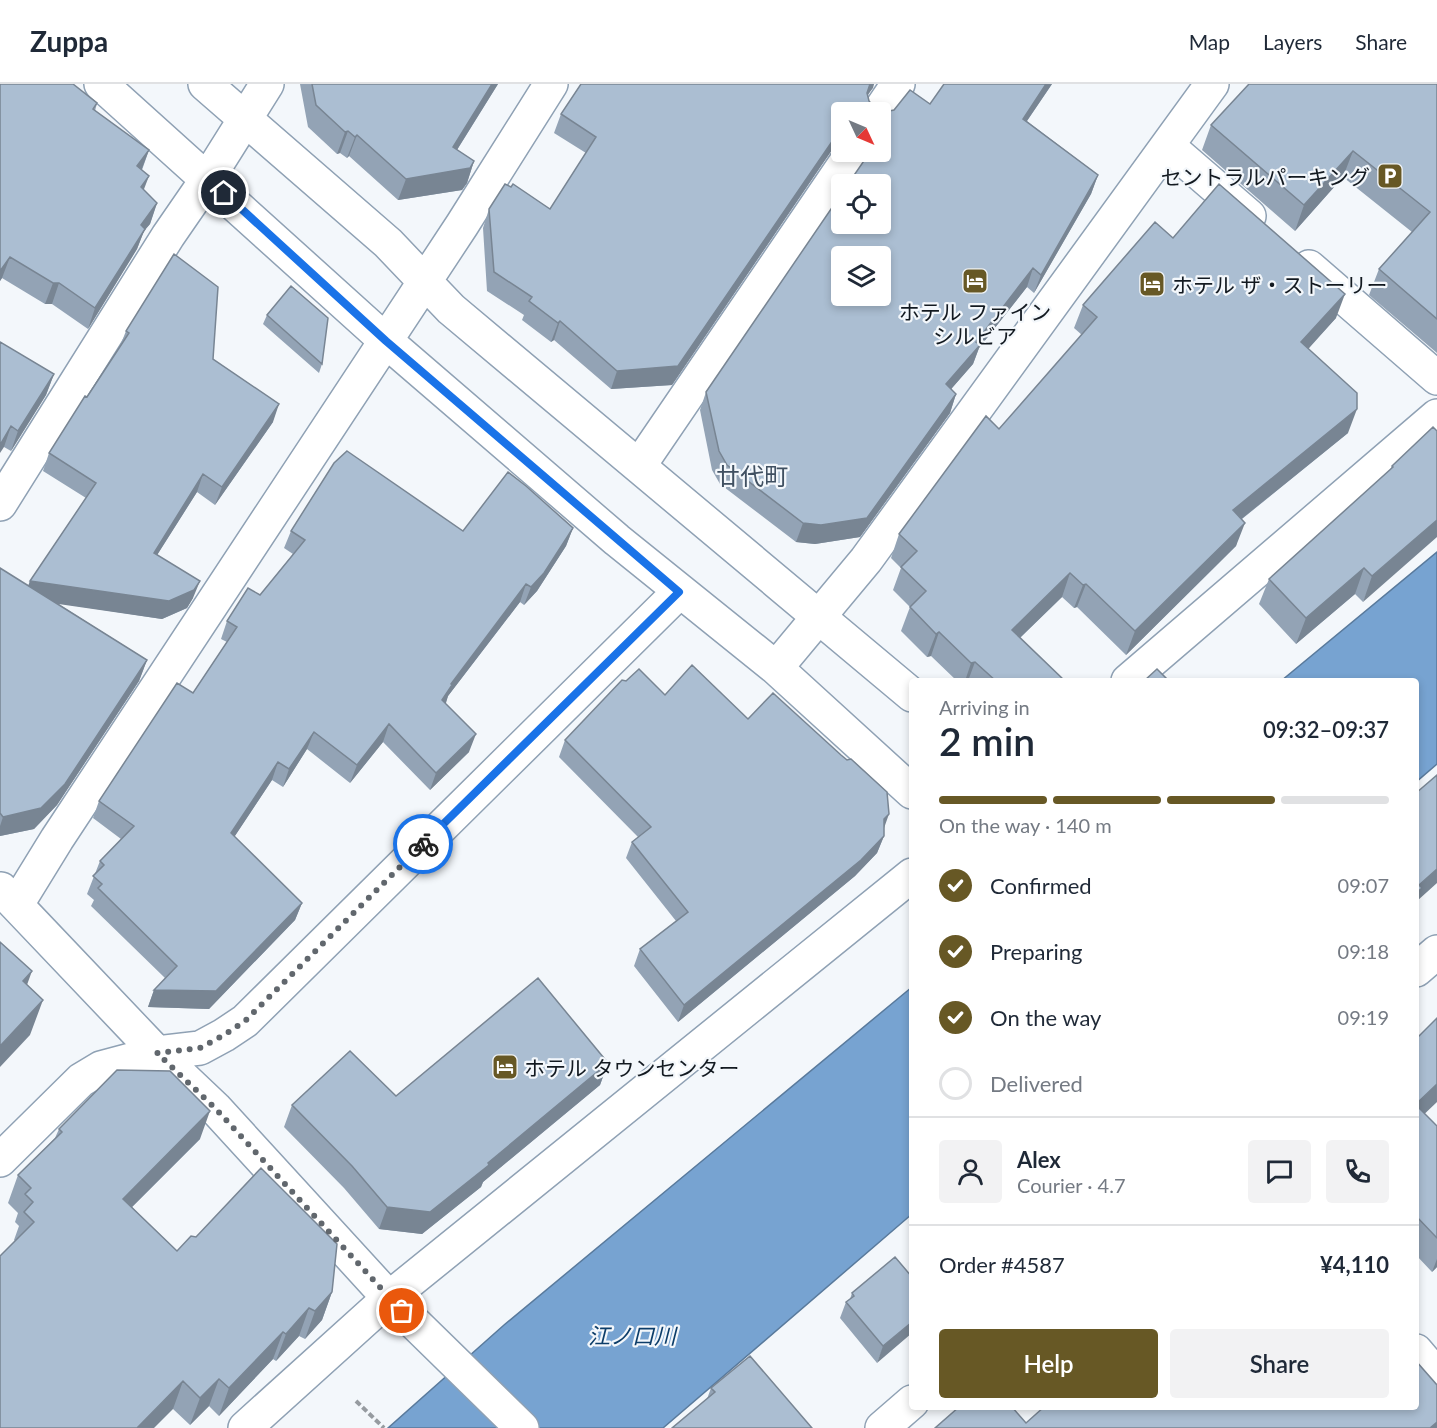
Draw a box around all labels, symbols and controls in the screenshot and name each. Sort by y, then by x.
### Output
text: Zuppa [30,24,108,58]
text: Map [1189,29,1230,54]
text: Layers [1263,29,1322,54]
text: Share [1355,29,1407,54]
north arrow [831,102,891,162]
map controls [831,102,891,306]
parking icon: セントラルパーキング [1375,161,1405,191]
place label: セントラルパーキング [1161,164,1370,189]
pin [198,167,249,218]
button: locate [831,174,891,234]
icon: home [207,176,240,209]
button: layers [831,246,891,306]
hotel icon: ホテル ファイン シルビア [960,266,990,296]
hotel icon: ホテル ザ・ストーリー [1137,269,1167,299]
place label: ホテル ザ・ストーリー [1172,272,1387,297]
place label: ホテル ファイン シルビア [899,299,1051,348]
district label: 廿代町 [716,461,788,490]
text: Arriving in [939,695,1030,719]
text: 09:32–09:37 [1263,716,1389,743]
text: 2 min [939,718,1035,764]
text: On the way · 140 m [939,813,1112,837]
courier [393,814,453,874]
icon: bike [407,828,440,861]
icon: check [939,869,972,902]
text: Confirmed [990,872,1092,899]
text: 09:07 [1338,873,1389,897]
icon: check [939,935,972,968]
text: Preparing [990,938,1082,965]
text: 09:18 [1338,939,1389,963]
icon: check [939,1001,972,1034]
text: On the way [990,1004,1101,1031]
text: 09:19 [1338,1005,1389,1029]
hotel icon: ホテル タウンセンター [490,1052,520,1082]
place label: ホテル タウンセンター [524,1055,739,1080]
text: Delivered [990,1070,1083,1097]
button: person [939,1140,1002,1203]
button: chat [1248,1140,1311,1203]
button: phone [1326,1140,1389,1203]
text: Alex [1017,1146,1061,1173]
text: Courier · 4.7 [1017,1173,1126,1197]
text: Order #4587 [939,1251,1065,1278]
text: ¥4,110 [1320,1251,1389,1278]
pin [376,1285,427,1336]
icon: bag [385,1294,418,1327]
water label: 江ノ口川 [588,1322,678,1349]
button: Help [939,1329,1158,1398]
button: Share [1170,1329,1389,1398]

